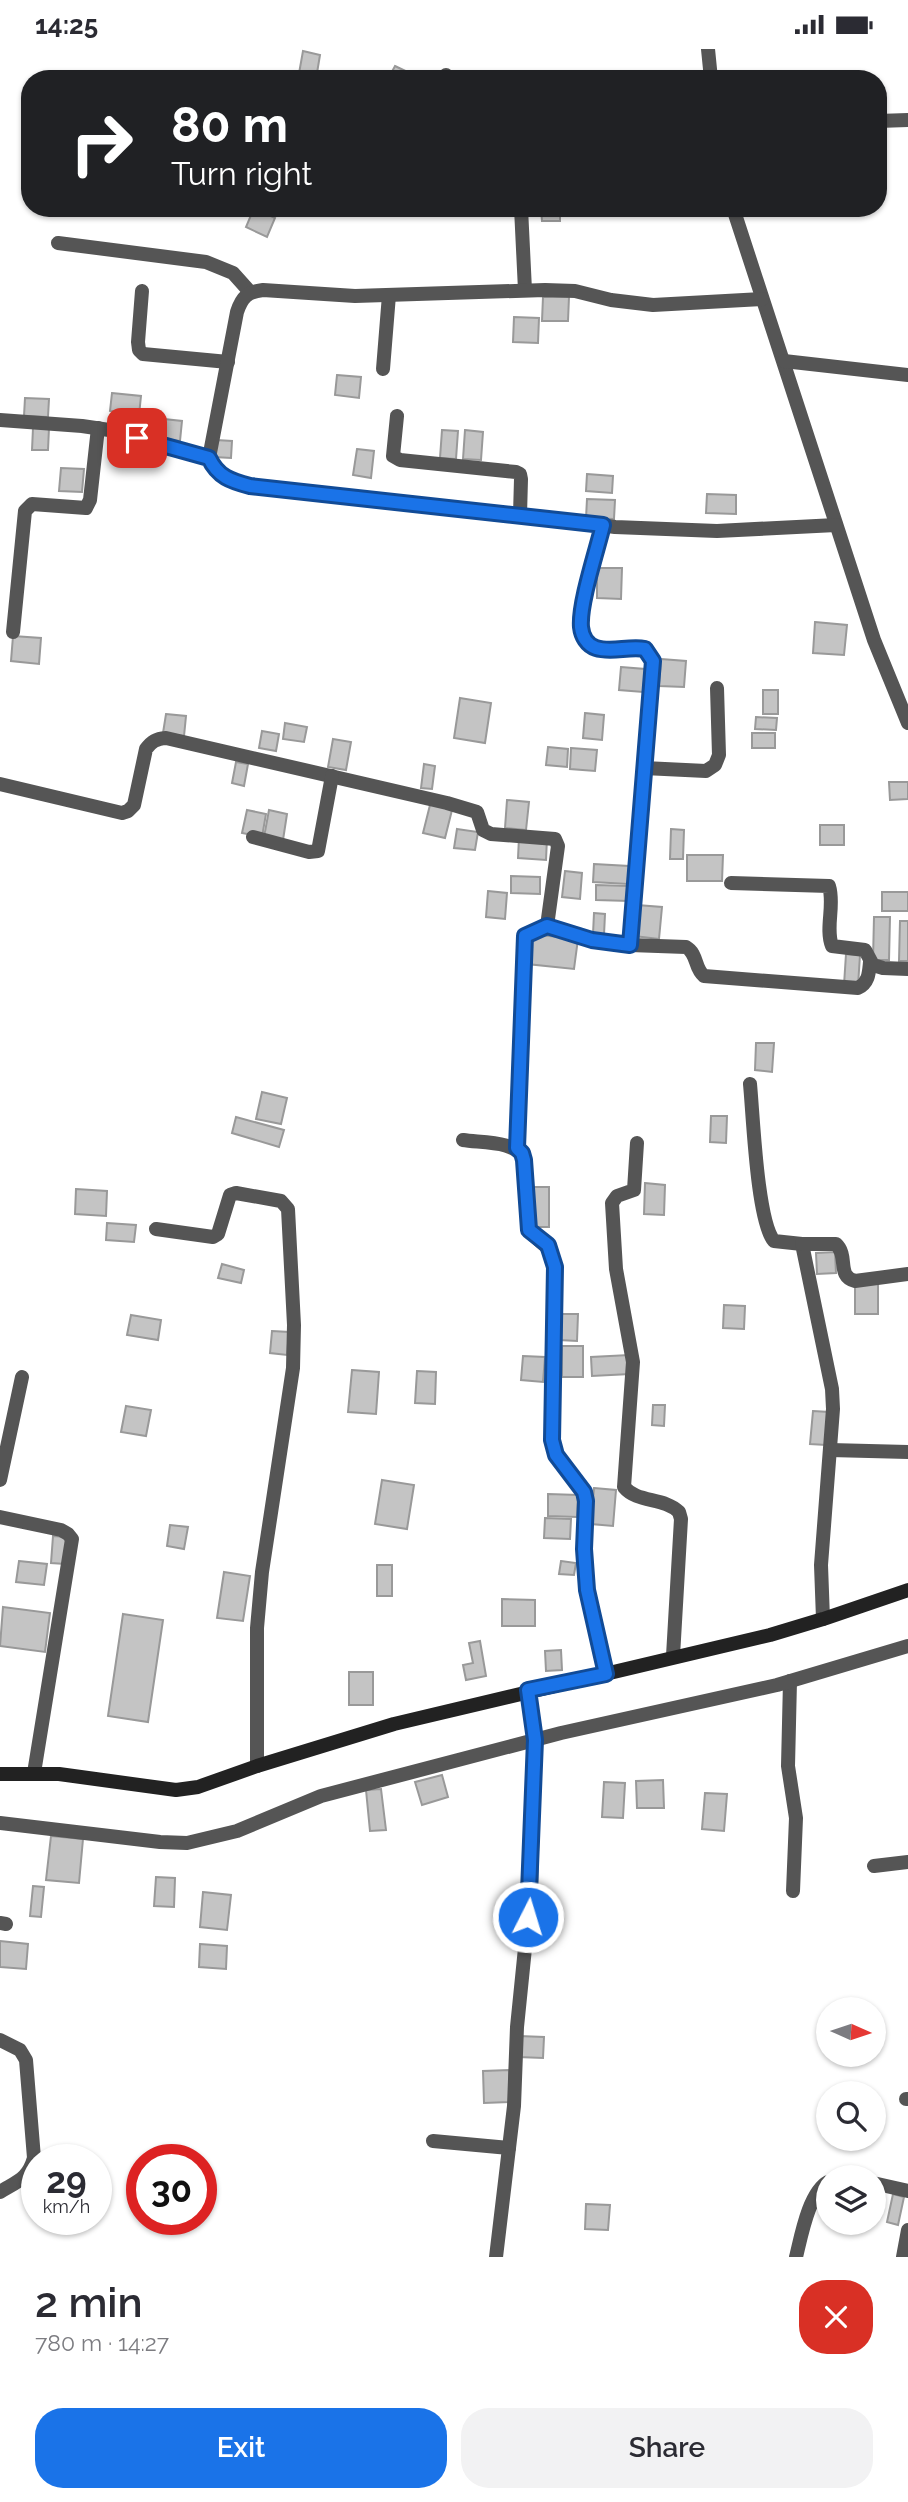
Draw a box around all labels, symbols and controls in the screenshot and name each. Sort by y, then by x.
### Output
text: 14:25 [35,10,98,40]
text: 80 m [171,96,288,153]
icon: right [56,98,147,189]
text: Turn right [171,155,312,192]
pin [107,408,167,468]
icon: arrive [118,419,156,457]
position arrow [491,1880,565,1954]
north arrow [816,1997,886,2067]
map controls [816,1997,886,2235]
button: search [816,2081,886,2151]
speed limit sign: 30 [126,2144,217,2235]
text: 29 [46,2160,87,2201]
button: layers [816,2165,886,2235]
text: km/h [43,2196,90,2217]
text: 2 min [35,2278,143,2327]
button: close [799,2280,873,2354]
text: 780 m · 14:27 [35,2329,169,2356]
button: Exit [35,2408,447,2488]
button: Share [461,2408,873,2488]

